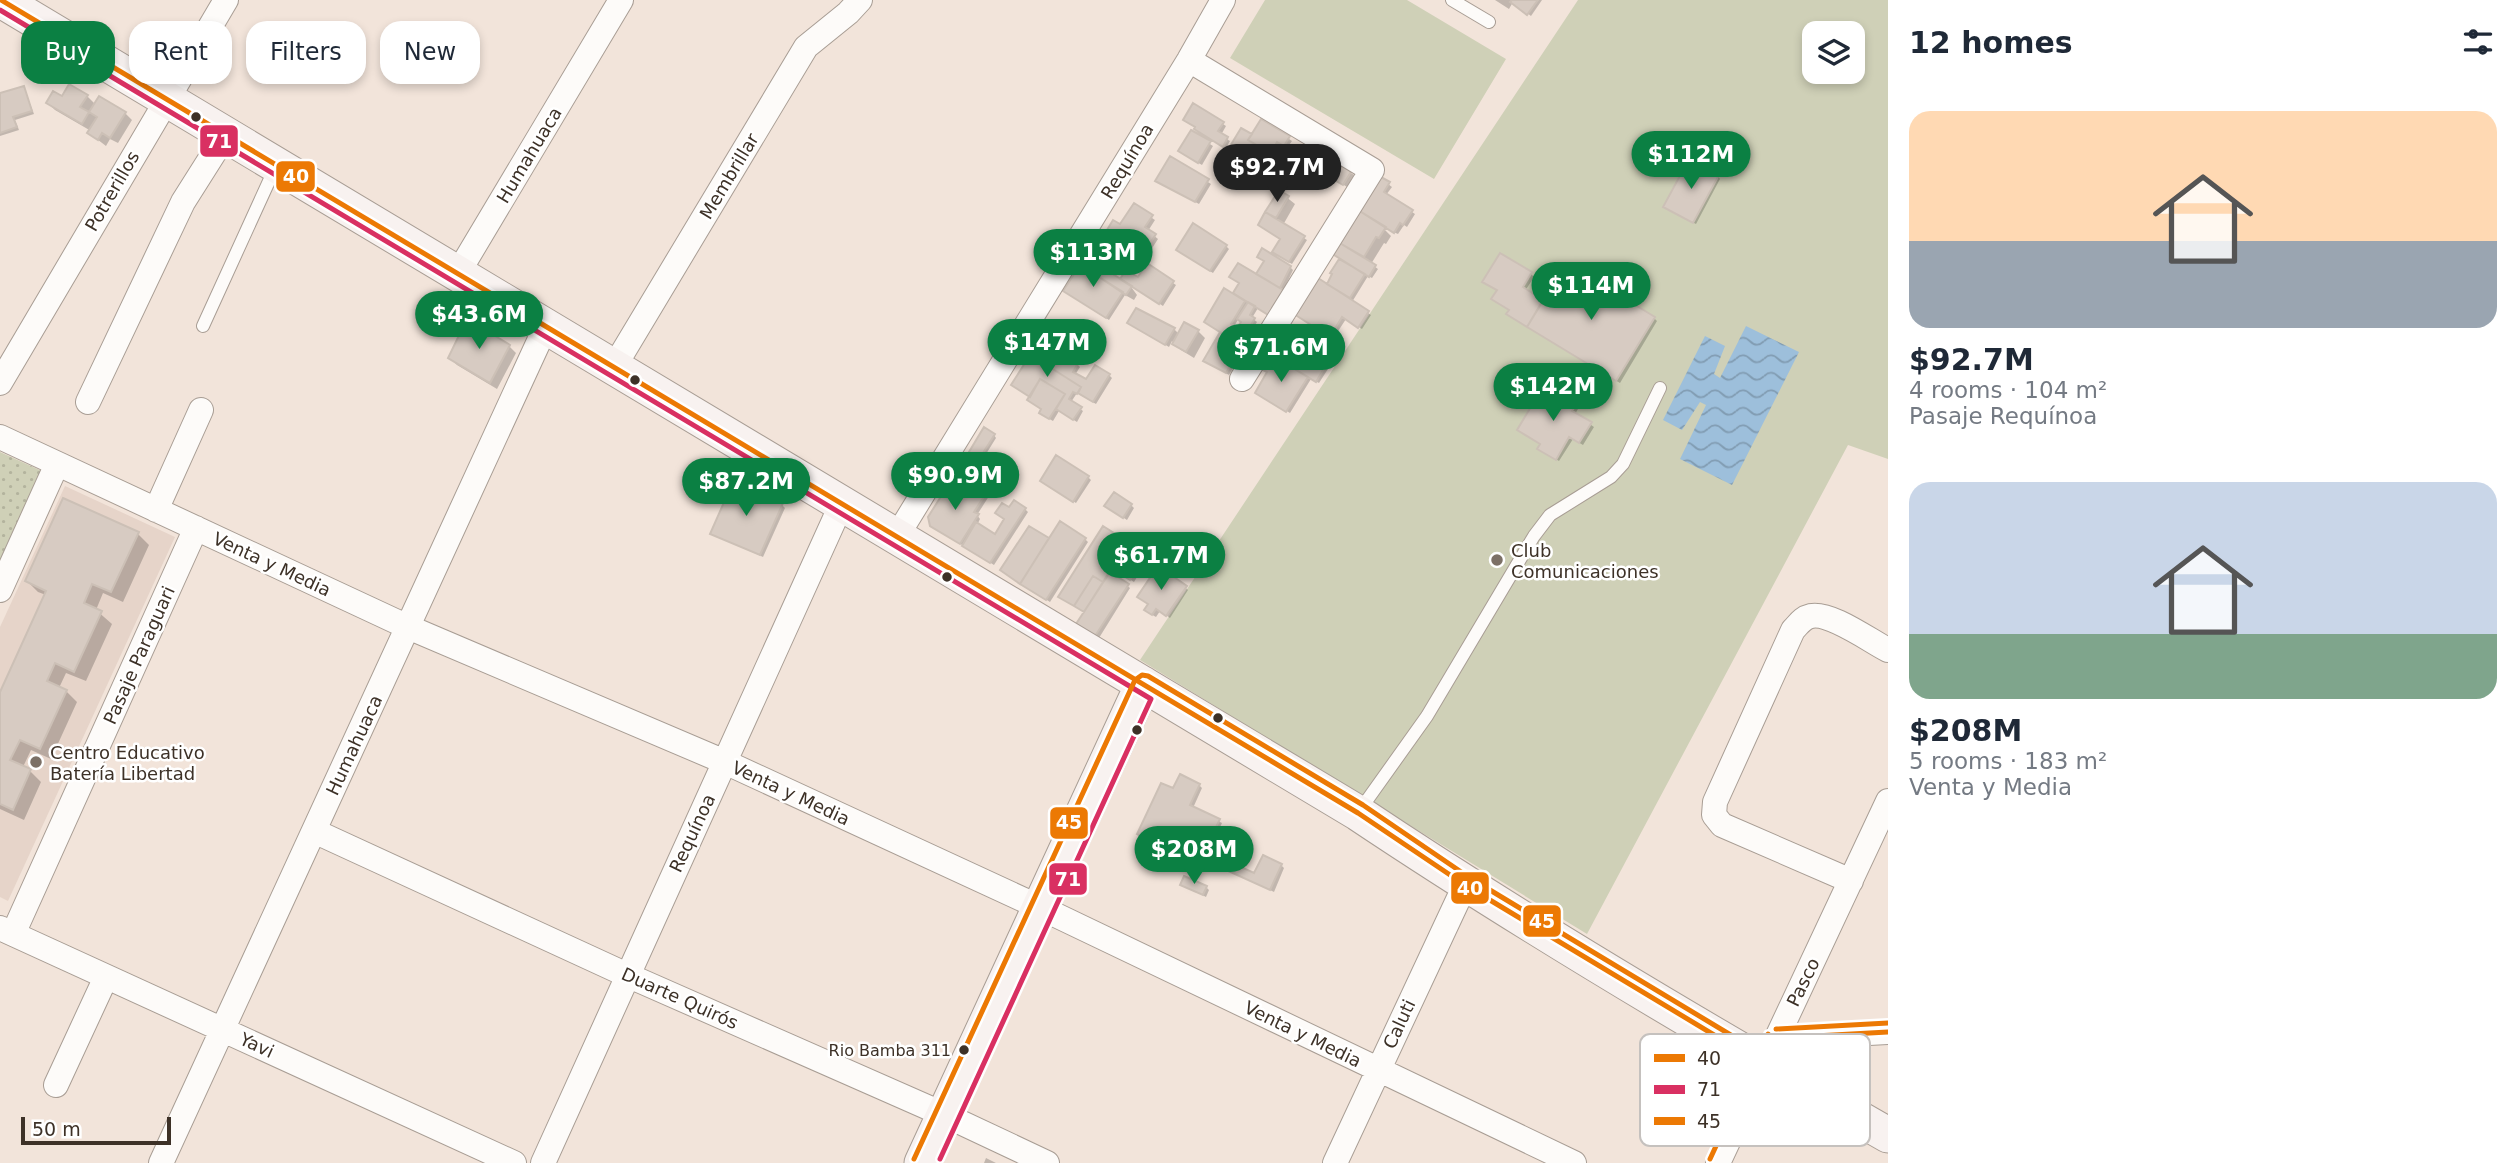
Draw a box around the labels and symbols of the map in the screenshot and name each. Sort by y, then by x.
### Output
street label: Humahuaca [492,103,566,207]
unlabelled marker [189,110,203,124]
street label: Requínoa [1096,120,1158,202]
line badge: 71 [199,124,239,158]
street label: Membrillar [695,129,763,223]
text: 71 [206,130,232,152]
pin: $112M [1642,132,1740,191]
pin: $92.7M [1220,144,1334,204]
street label: Potrerillos [81,147,143,235]
line badge: 40 [275,160,316,193]
text: 40 [283,165,309,187]
pin: $113M [1044,230,1142,289]
pin: $114M [1542,262,1640,322]
pin: $43.6M [422,292,536,351]
pin: $147M [998,320,1096,379]
pin: $71.6M [1224,324,1338,384]
pin: $142M [1504,364,1602,423]
unlabelled marker [628,373,642,387]
pin: $90.9M [898,452,1012,512]
pin: $87.2M [689,458,803,518]
street label: Venta y Media [210,528,334,600]
pin: $61.7M [1104,532,1218,592]
place label: Club Comunicaciones [1511,540,1659,582]
marker: Club Comunicaciones [1489,552,1505,568]
unlabelled marker [940,570,954,584]
street label: Pasaje Paraguari [99,583,179,727]
street label: Humahuaca [322,691,386,799]
unlabelled marker [1211,711,1225,725]
unlabelled marker [1130,723,1144,737]
place label: Centro Educativo Batería Libertad [50,742,205,784]
marker: Centro Educativo Batería Libertad [28,754,44,770]
street label: Venta y Media [729,757,853,829]
street label: Requínoa [665,790,719,876]
line badge: 45 [1049,806,1089,840]
text: 45 [1056,811,1082,833]
pin: $208M [1145,826,1243,886]
line badge: 71 [1048,862,1088,896]
text: 71 [1055,868,1081,890]
line badge: 40 [1450,871,1490,905]
text: 40 [1457,877,1483,899]
line badge: 45 [1522,904,1562,938]
text: 45 [1529,910,1555,932]
street label: Pasco [1782,954,1824,1010]
street label: Duarte Quirós [618,963,742,1033]
street label: Caluti [1378,996,1420,1052]
street label: Venta y Media [1241,997,1365,1071]
street label: Yavi [236,1028,277,1062]
legend [1640,1034,1870,1146]
place label: Rio Bamba 311 [829,1041,951,1060]
marker: Rio Bamba 311 [957,1043,971,1057]
text: 40 [1697,1047,1721,1069]
text: 71 [1697,1078,1721,1100]
text: 45 [1697,1110,1721,1132]
scale bar [21,1114,172,1146]

